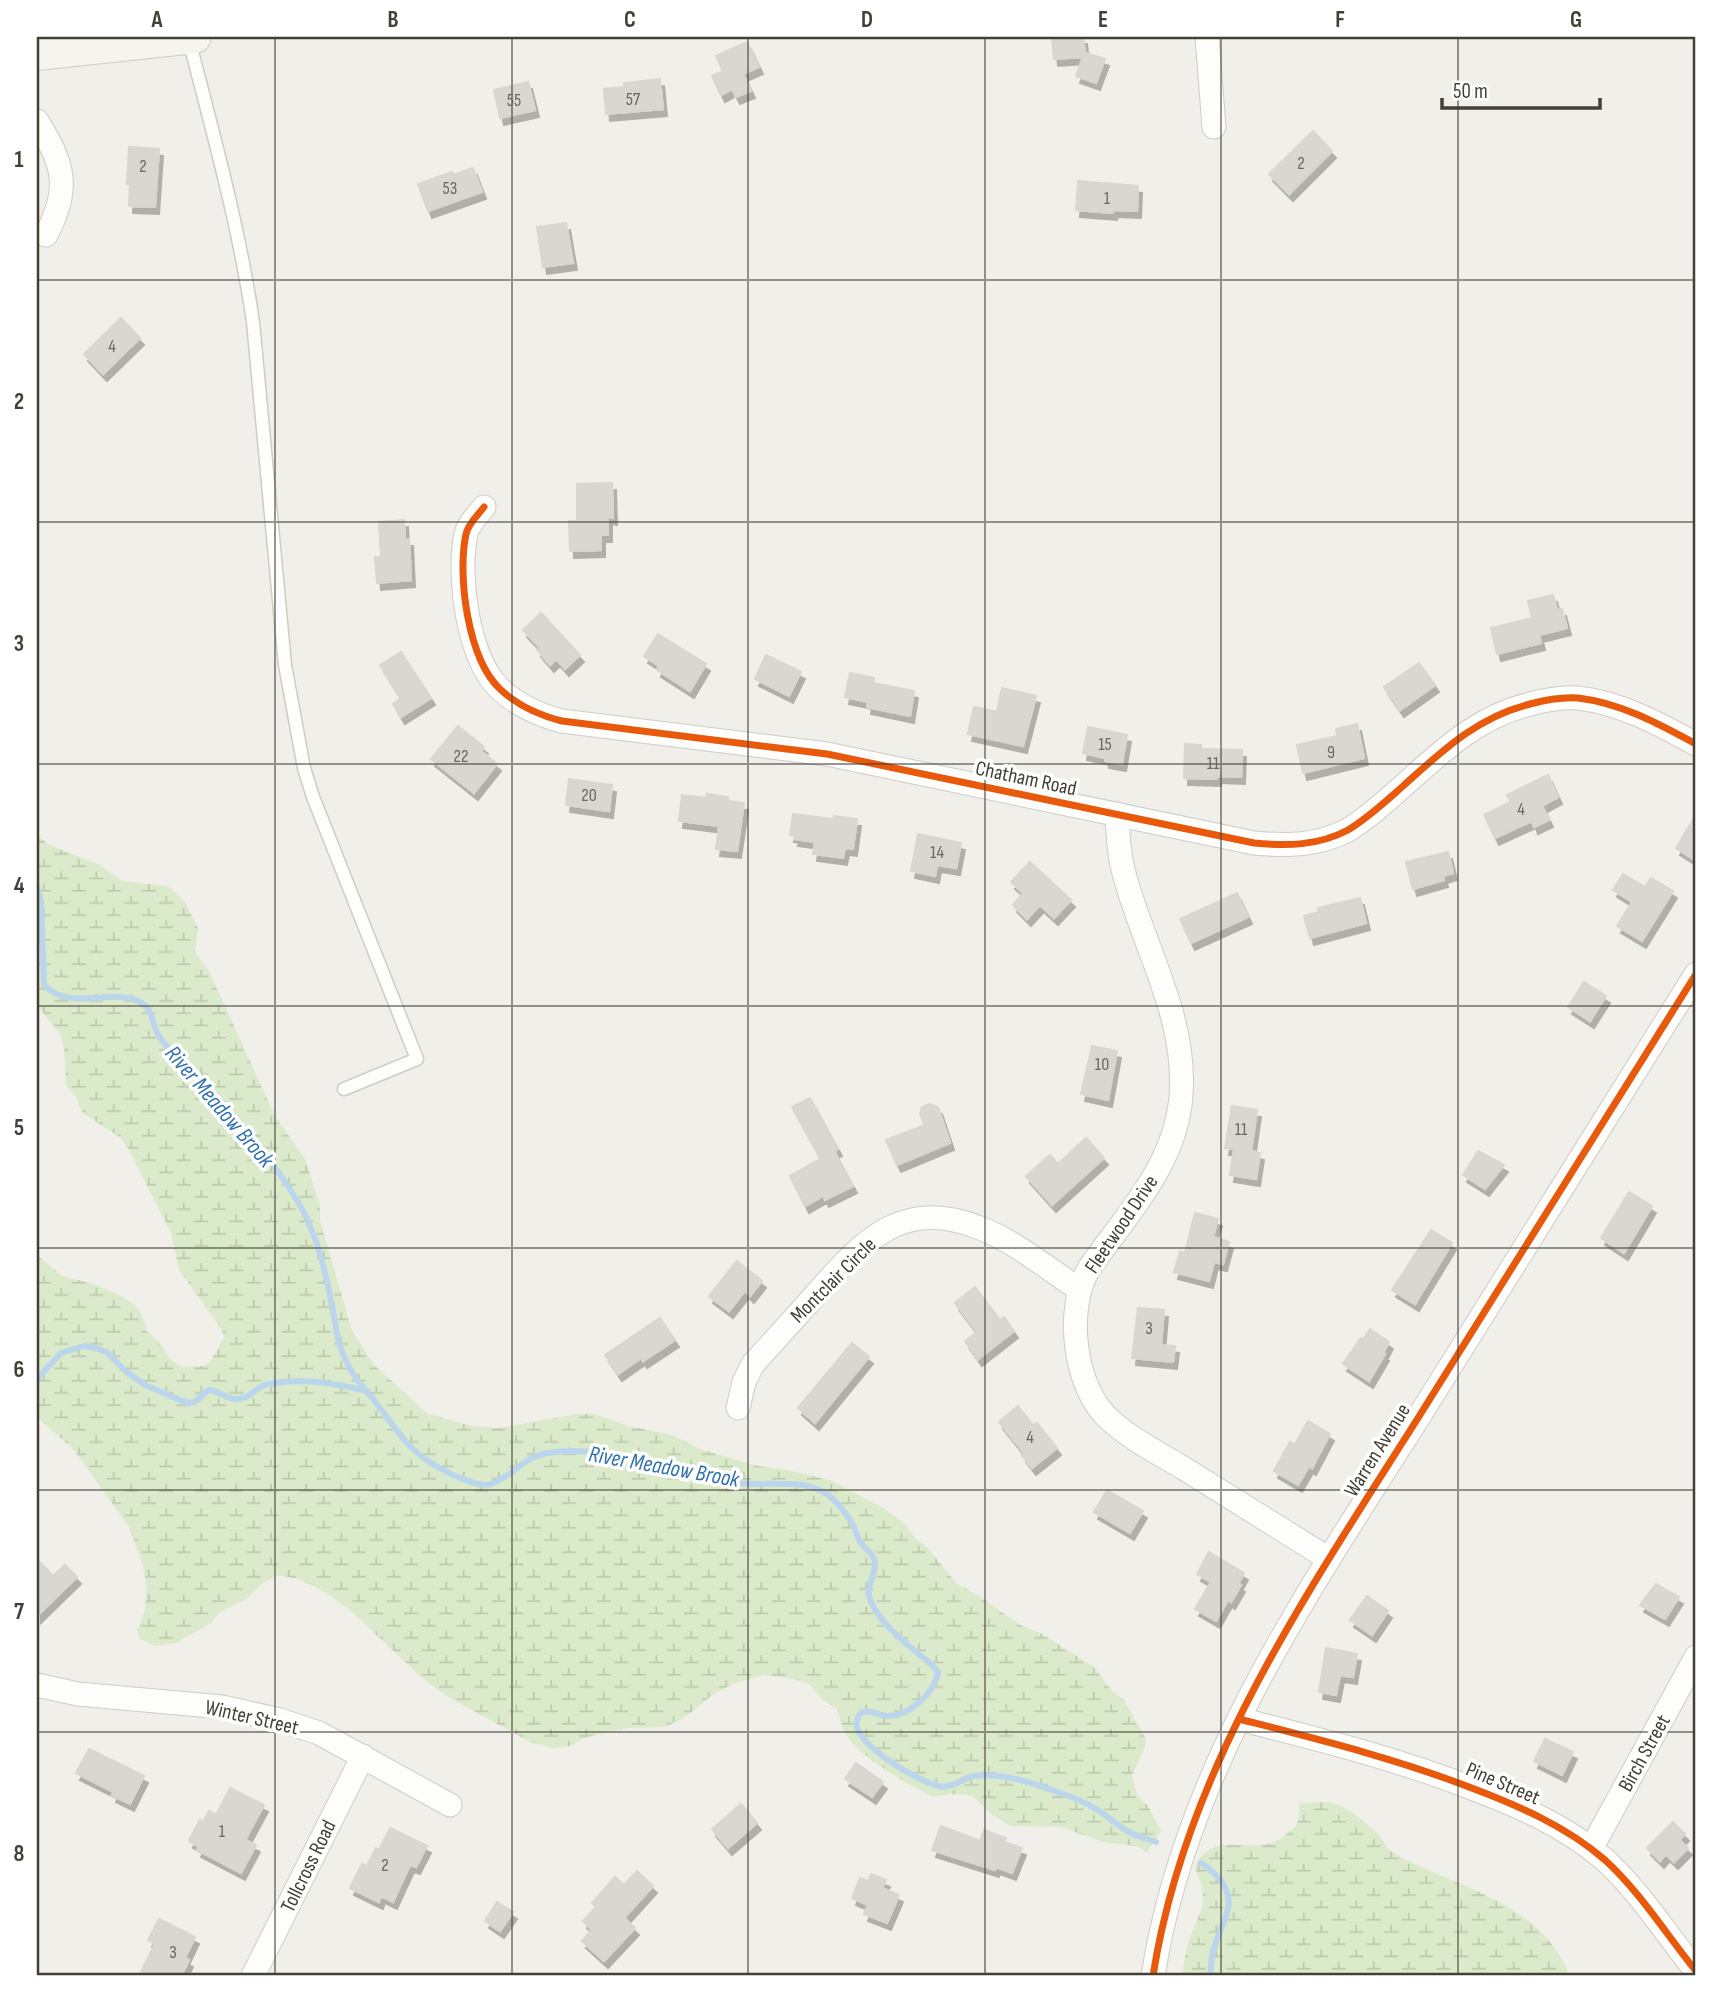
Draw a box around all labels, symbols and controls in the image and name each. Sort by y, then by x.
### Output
text: A [151,6,164,34]
text: B [388,6,399,34]
text: C [624,6,636,34]
text: D [861,6,873,34]
text: E [1098,6,1108,34]
text: F [1335,6,1345,34]
text: G [1570,6,1582,34]
scale bar [1442,66,1600,110]
text: 50 m [1453,79,1488,104]
house number: 57 [626,89,641,110]
house number: 55 [507,90,521,111]
text: 1 [14,146,24,174]
house number: 2 [1297,153,1305,174]
house number: 2 [139,156,147,177]
house number: 53 [443,178,457,199]
house number: 1 [1104,188,1111,209]
house number: 4 [108,336,116,357]
text: 2 [14,388,24,416]
text: 3 [14,630,24,658]
house number: 15 [1098,734,1112,755]
house number: 9 [1327,742,1335,763]
house number: 22 [454,746,468,767]
house number: 11 [1207,753,1220,774]
street label: Chatham Road [973,756,1079,801]
house number: 20 [581,785,597,806]
house number: 4 [1517,799,1525,820]
house number: 14 [930,842,944,863]
text: 4 [14,872,25,900]
water label: River Meadow Brook [159,1040,281,1174]
house number: 10 [1095,1054,1109,1075]
text: 5 [14,1114,24,1142]
house number: 11 [1235,1119,1248,1140]
street label: Fleetwood Drive [1079,1170,1163,1278]
street label: Montclair Circle [785,1232,881,1328]
house number: 3 [1145,1318,1153,1339]
text: 6 [14,1356,24,1384]
street label: Warren Avenue [1339,1399,1416,1501]
house number: 4 [1026,1427,1034,1448]
water label: River Meadow Brook [586,1440,743,1494]
text: 7 [14,1598,24,1626]
street label: Winter Street [203,1695,301,1740]
street label: Birch Street [1613,1710,1676,1796]
street label: Pine Street [1462,1757,1544,1810]
street label: Tollcross Road [275,1816,341,1916]
house number: 1 [219,1821,226,1842]
text: 8 [14,1840,25,1868]
house number: 2 [381,1855,389,1876]
house number: 3 [169,1942,177,1963]

